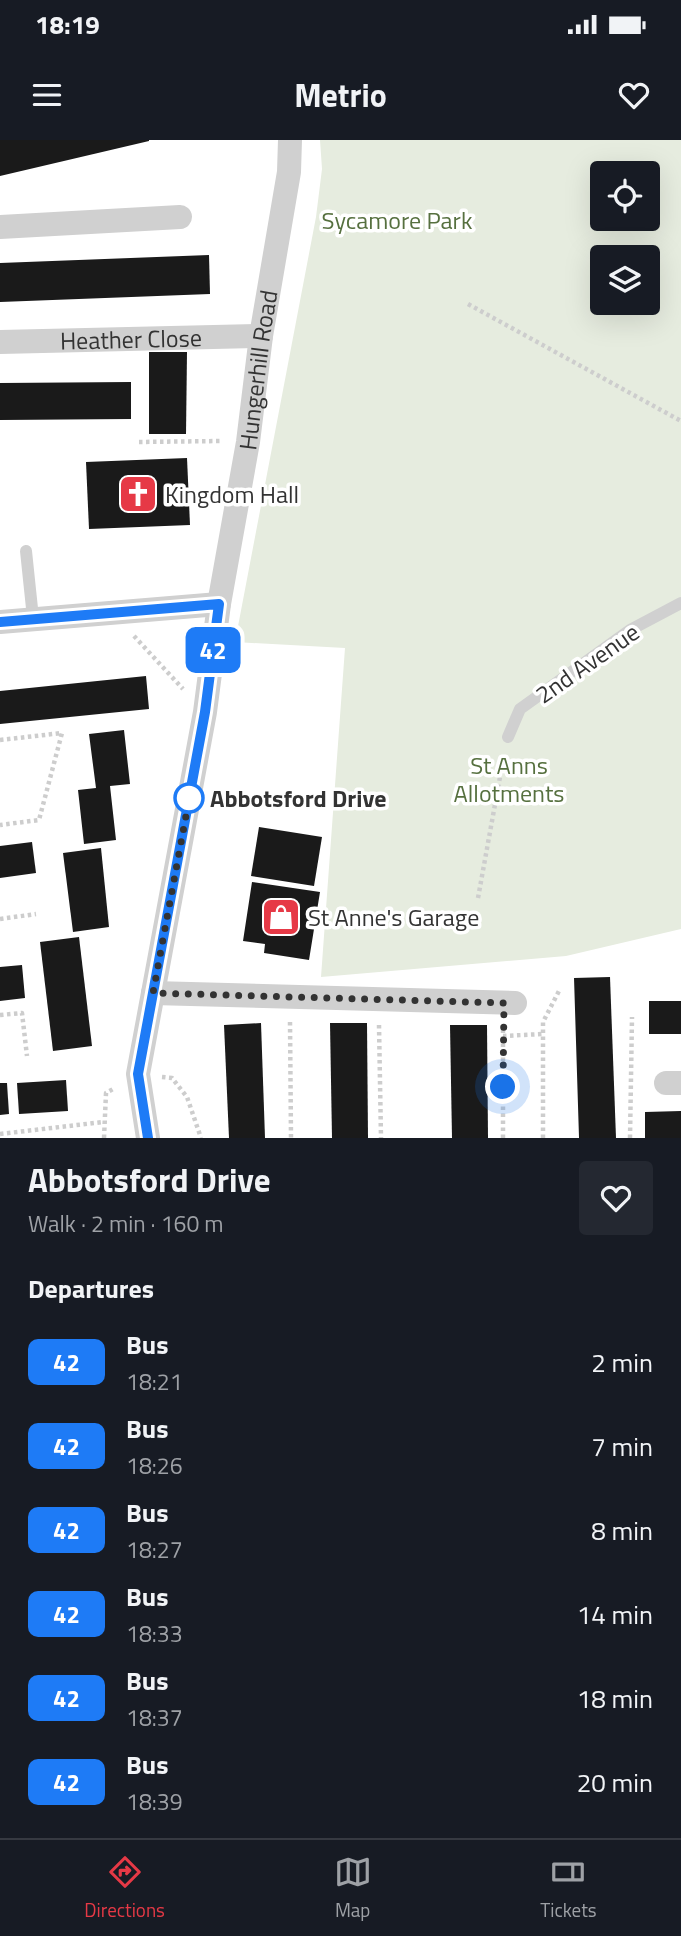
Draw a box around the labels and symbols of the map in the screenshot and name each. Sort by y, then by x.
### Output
park label: Sycamore Park [322,202,473,238]
street label: Hungerhill Road [229,287,287,452]
street label: Heather Close [60,319,202,359]
church icon: Kingdom Hall [117,473,159,515]
place label: Kingdom Hall [165,476,299,512]
street label: 2nd Avenue [528,614,646,712]
line badge: 42 [182,627,244,673]
park label: St Anns Allotments [454,747,564,811]
place label: Abbotsford Drive [210,780,386,816]
marker: Abbotsford Drive [174,783,204,813]
shop icon: St Anne's Garage [260,896,302,938]
place label: St Anne's Garage [308,899,479,935]
your location [485,1069,520,1104]

